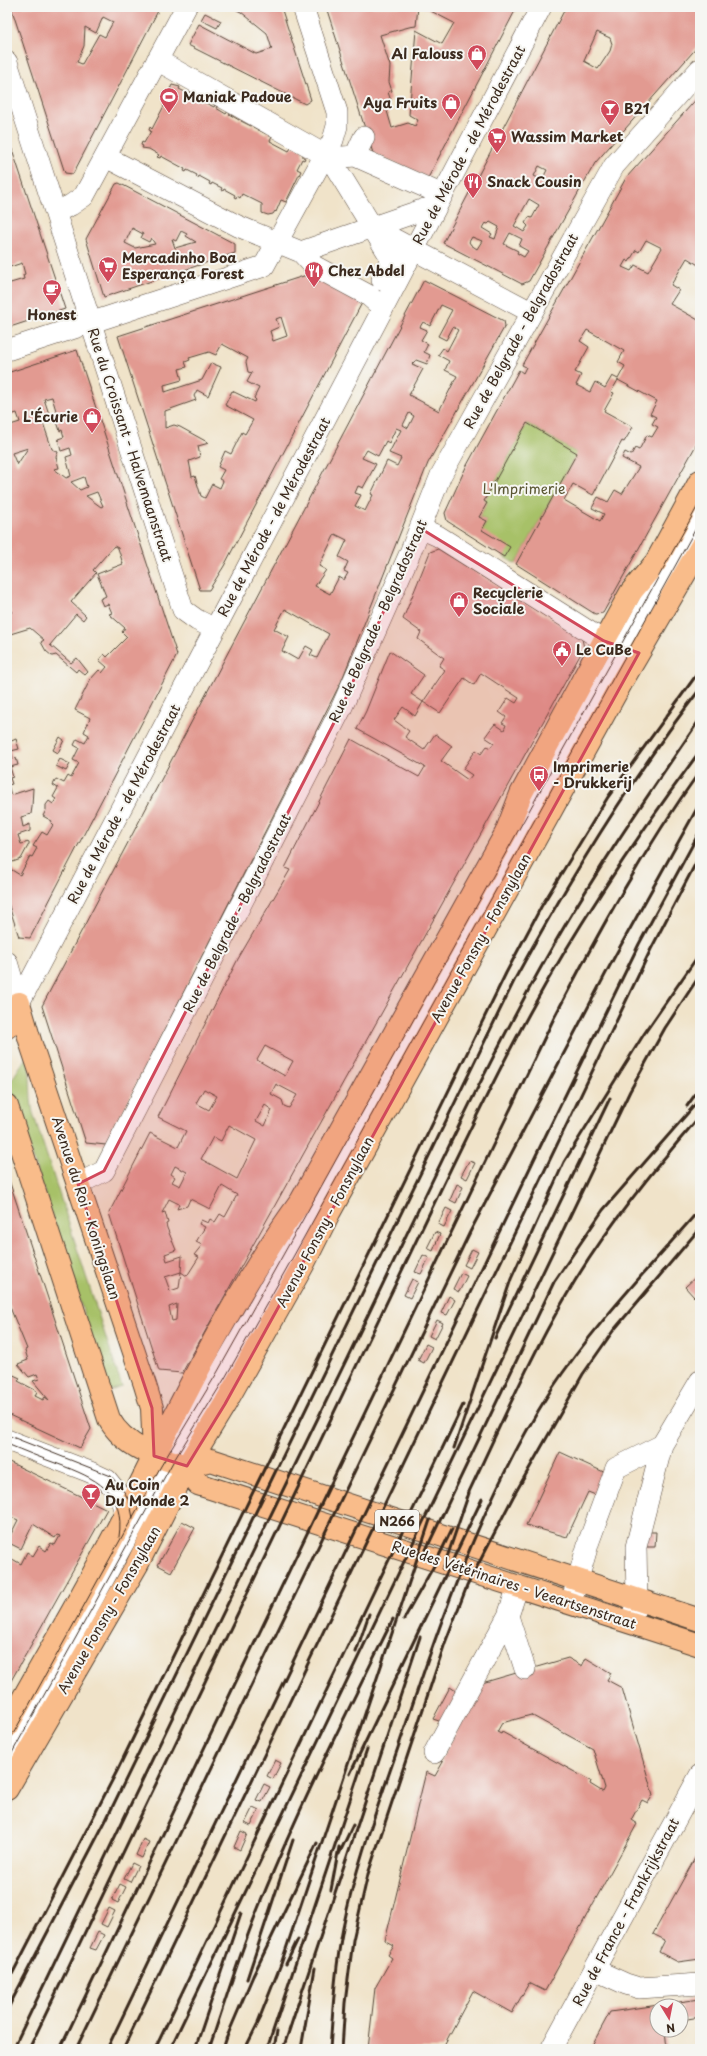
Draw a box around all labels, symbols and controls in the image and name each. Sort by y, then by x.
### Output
street label: Rue de Mérode - de Mérodestraat [407,41,530,248]
place label: Al Falouss [392,43,463,64]
shop icon: Al Falouss [466,43,488,71]
sports icon: Maniak Padoue [158,86,180,114]
place label: Maniak Padoue [183,86,292,107]
place label: Aya Fruits [363,92,437,113]
shop icon: Aya Fruits [440,92,462,120]
bar icon: B21 [599,98,621,126]
place label: B21 [624,98,650,119]
supermarket icon: Wassim Market [486,126,508,154]
place label: Wassim Market [511,126,624,147]
restaurant icon: Snack Cousin [462,171,484,199]
place label: Snack Cousin [487,171,582,192]
street label: Rue de Belgrade - Belgradostraat [458,229,583,432]
place label: Mercadinho Boa Esperança Forest [122,247,244,284]
supermarket icon: Mercadinho Boa Esperança Forest [97,255,119,283]
restaurant icon: Chez Abdel [303,260,325,288]
place label: Chez Abdel [328,260,405,281]
cafe icon: Honest [41,278,63,306]
place label: Honest [27,304,77,325]
street label: Rue du Croissant - Halvemaanstraat [83,325,178,565]
place label: L'Écurie [23,406,78,427]
shop icon: L'Écurie [81,406,103,434]
street label: Rue de Mérode - de Mérodestraat [212,413,335,620]
park label: L'Imprimerie [482,478,566,499]
street label: Rue de Belgrade - Belgradostraat [323,516,432,726]
place label: Recyclerie Sociale [473,582,543,619]
shop icon: Recyclerie Sociale [448,590,470,618]
public building icon: Le CuBe [551,639,573,667]
place label: Le CuBe [576,639,632,660]
street label: Rue de Mérode - de Mérodestraat [62,700,185,907]
place label: Imprimerie - Drukkerij [553,756,632,793]
bus stop icon: Imprimerie - Drukkerij [528,764,550,792]
street label: Rue de Belgrade - Belgradostraat [177,809,296,1016]
street label: Avenue Fonsny - Fonsnylaan [425,849,536,1026]
street label: Avenue du Roi - Koningslaan [47,1114,126,1302]
street label: Avenue Fonsny - Fonsnylaan [271,1133,379,1311]
place label: Au Coin Du Monde 2 [104,1474,189,1511]
bar icon: Au Coin Du Monde 2 [80,1482,102,1510]
road number: N266 [375,1510,419,1532]
street label: Avenue Fonsny - Fonsnylaan [52,1522,165,1698]
street label: Rue des Vétérinaires - Veeartsenstraat [389,1535,639,1634]
street label: Rue de France - Frankrijkstraat [567,1814,684,2010]
north arrow [649,1998,689,2038]
text: N [665,2019,677,2038]

